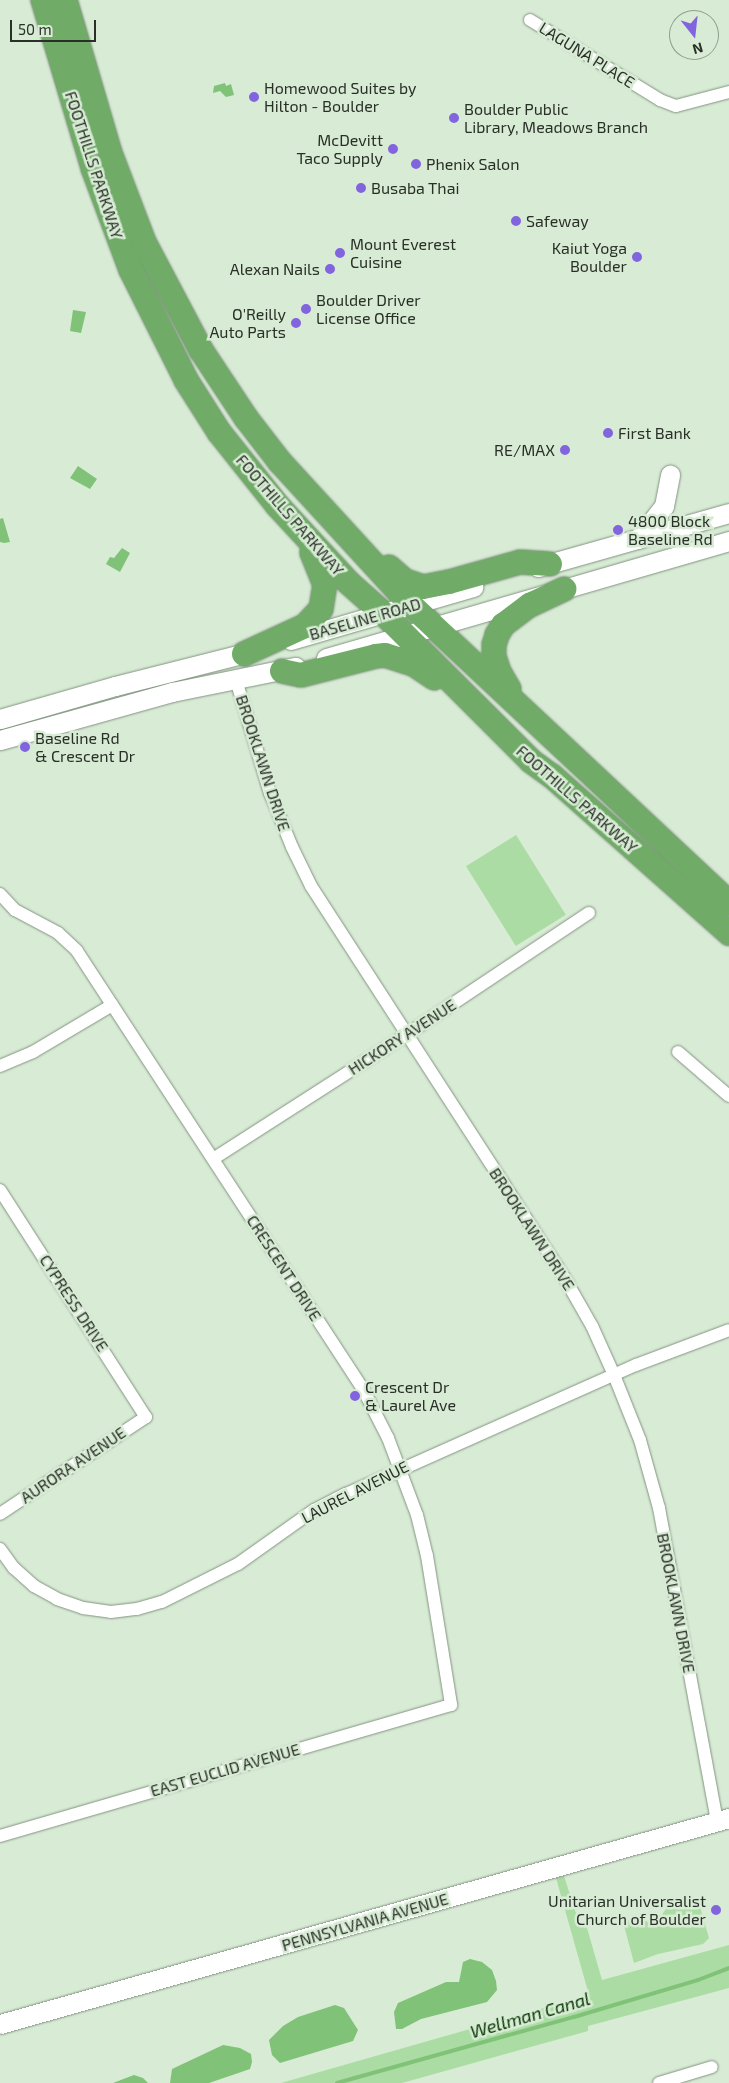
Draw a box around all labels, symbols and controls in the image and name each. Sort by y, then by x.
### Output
scale bar [12,10,99,42]
north arrow [669,10,719,60]
street label: LAGUNA PLACE [536,18,638,92]
text: 50 m [18,20,52,38]
text: N [691,39,705,59]
place label: Homewood Suites by Hilton - Boulder [264,78,416,116]
street label: FOOTHILLS PARKWAY [61,89,127,241]
marker: Homewood Suites by Hilton - Boulder [248,91,260,103]
place label: Boulder Public Library, Meadows Branch [464,99,648,137]
marker: Boulder Public Library, Meadows Branch [448,112,460,124]
place label: McDevitt Taco Supply [297,130,383,168]
marker: McDevitt Taco Supply [387,143,399,155]
place label: Phenix Salon [426,154,520,174]
marker: Phenix Salon [410,158,422,170]
place label: Busaba Thai [371,178,460,198]
marker: Busaba Thai [355,182,367,194]
place label: Safeway [526,211,589,231]
marker: Safeway [510,215,522,227]
place label: Mount Everest Cuisine [350,234,456,272]
place label: Kaiut Yoga Boulder [551,238,627,276]
marker: Mount Everest Cuisine [334,247,346,259]
marker: Kaiut Yoga Boulder [631,251,643,263]
place label: Alexan Nails [230,259,320,279]
marker: Alexan Nails [324,263,336,275]
place label: Boulder Driver License Office [316,290,421,328]
marker: Boulder Driver License Office [300,303,312,315]
place label: O'Reilly Auto Parts [209,304,286,342]
marker: O'Reilly Auto Parts [290,317,302,329]
place label: First Bank [618,423,691,443]
marker: First Bank [602,427,614,439]
place label: RE/MAX [494,440,555,460]
marker: RE/MAX [559,444,571,456]
street label: FOOTHILLS PARKWAY [232,451,348,579]
place label: 4800 Block Baseline Rd [628,511,713,549]
marker: 4800 Block Baseline Rd [612,524,624,536]
street label: BASELINE ROAD [307,594,423,644]
street label: BROOKLAWN DRIVE [232,693,294,833]
place label: Baseline Rd & Crescent Dr [35,728,135,766]
marker: Baseline Rd & Crescent Dr [19,741,31,753]
street label: FOOTHILLS PARKWAY [513,741,641,857]
street label: HICKORY AVENUE [344,995,460,1079]
street label: BROOKLAWN DRIVE [485,1164,579,1294]
street label: CRESCENT DRIVE [243,1211,325,1325]
street label: CYPRESS DRIVE [36,1251,112,1355]
place label: Crescent Dr & Laurel Ave [365,1377,457,1415]
marker: Crescent Dr & Laurel Ave [349,1390,361,1402]
street label: AURORA AVENUE [16,1423,130,1507]
street label: LAUREL AVENUE [298,1457,412,1527]
street label: BROOKLAWN DRIVE [653,1532,699,1674]
street label: EAST EUCLID AVENUE [148,1739,302,1801]
street label: PENNSYLVANIA AVENUE [279,1889,451,1955]
place label: Unitarian Universalist Church of Boulder [548,1891,706,1929]
marker: Unitarian Universalist Church of Boulder [710,1904,722,1916]
water label: Wellman Canal [468,1988,592,2042]

